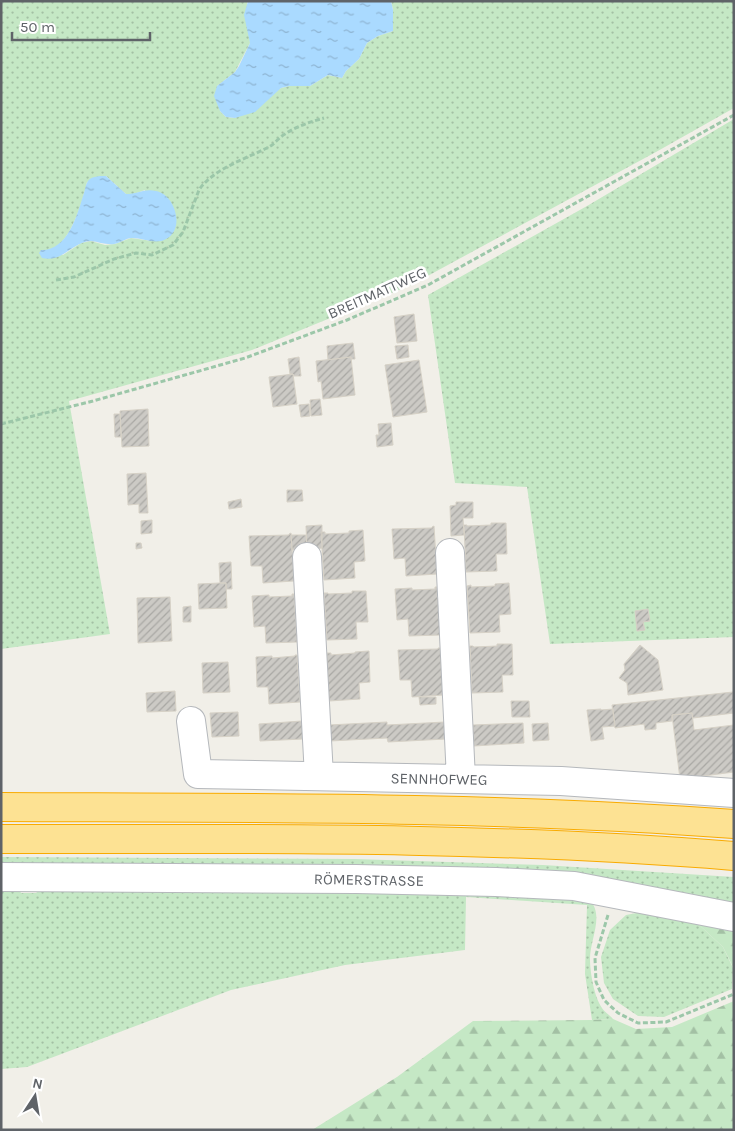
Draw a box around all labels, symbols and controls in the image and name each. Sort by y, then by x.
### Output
scale bar [12,10,150,42]
text: 50 m [20,18,55,36]
street label: BREITMATTWEG [325,263,429,323]
street label: SENNHOFWEG [390,769,488,789]
street label: RÖMERSTRASSE [314,870,424,890]
north arrow [10,1071,60,1121]
text: N [31,1074,44,1093]

